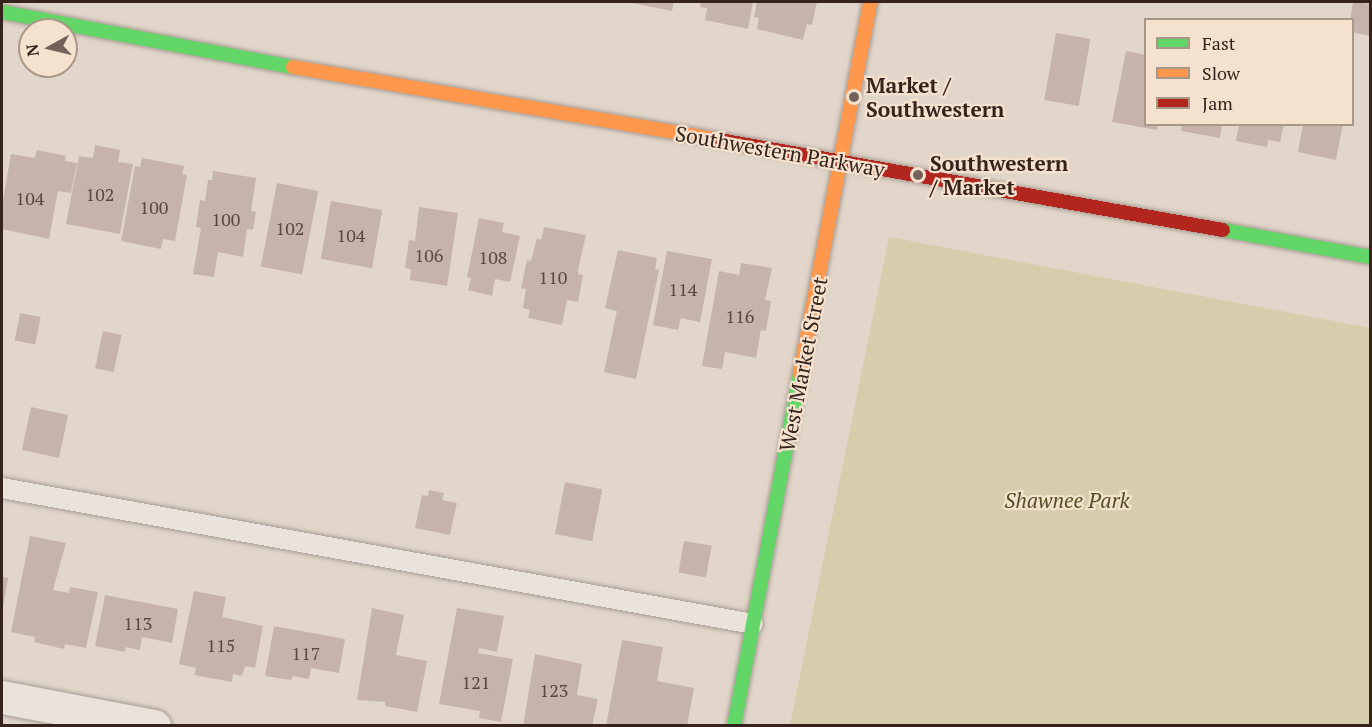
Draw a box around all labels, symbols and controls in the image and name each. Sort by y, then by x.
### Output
north arrow [18,18,78,78]
legend [1144,18,1354,126]
text: Fast [1202,31,1235,55]
text: N [20,43,44,58]
text: Slow [1202,61,1240,85]
place label: Market / Southwestern [866,72,1004,122]
marker: Market / Southwestern [847,90,861,104]
text: Jam [1202,91,1233,115]
street label: Southwestern Parkway [673,120,887,182]
place label: Southwestern / Market [930,150,1068,200]
marker: Southwestern / Market [911,168,925,182]
house number: 102 [86,183,114,205]
house number: 104 [16,187,44,209]
house number: 100 [140,196,168,218]
house number: 100 [212,208,240,230]
house number: 102 [276,217,304,239]
house number: 104 [337,224,365,246]
house number: 106 [415,244,443,266]
house number: 108 [479,246,507,268]
house number: 110 [539,266,567,288]
street label: West Market Street [774,274,832,454]
house number: 114 [669,278,697,300]
house number: 116 [726,305,754,327]
park label: Shawnee Park [1004,487,1130,513]
house number: 113 [124,612,152,634]
house number: 115 [207,634,235,656]
house number: 117 [292,642,320,664]
house number: 121 [462,671,490,693]
house number: 123 [540,679,568,701]

